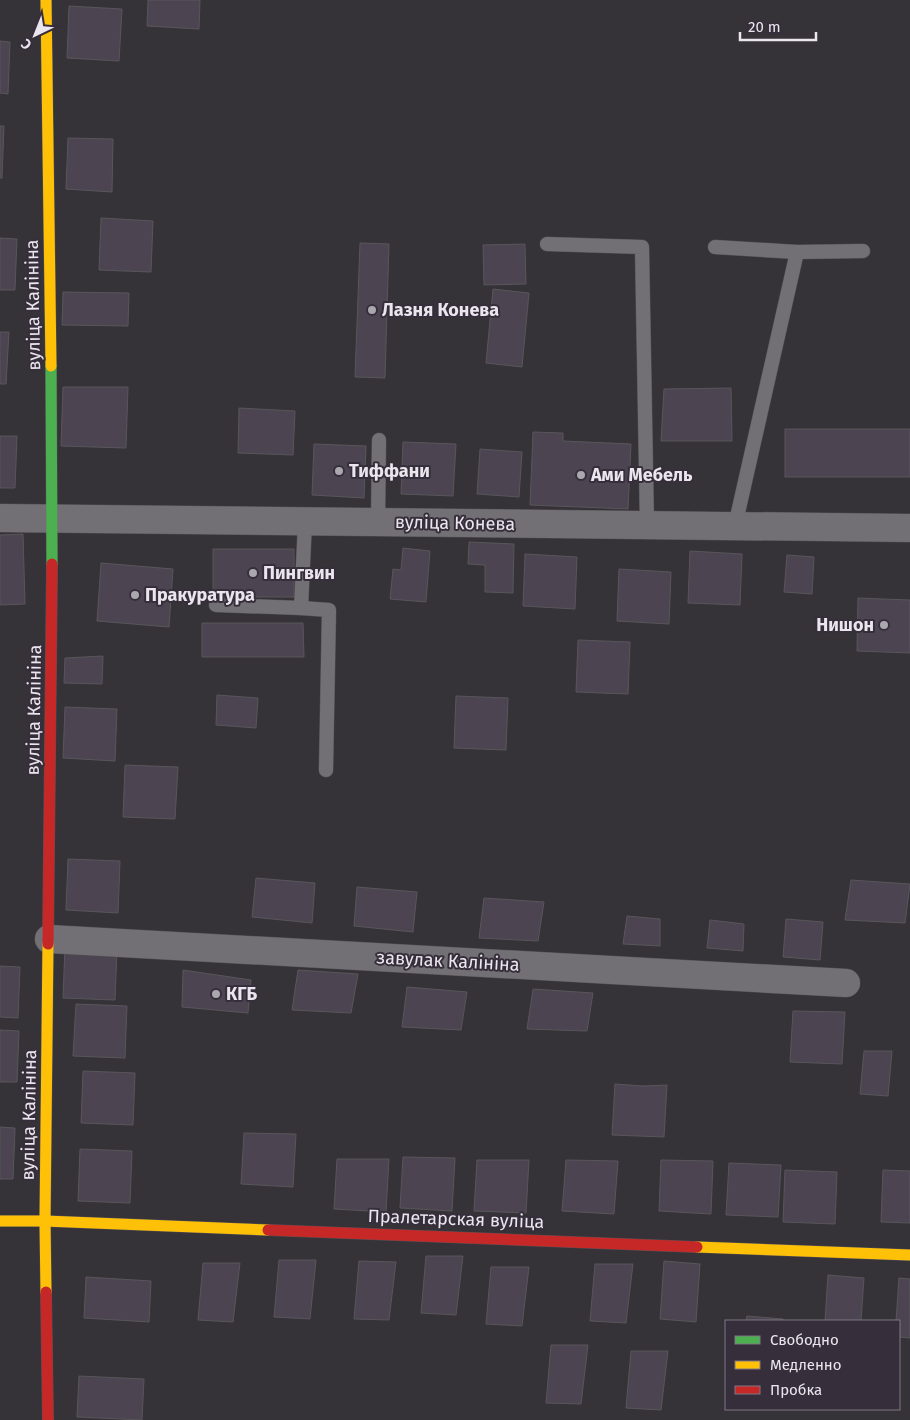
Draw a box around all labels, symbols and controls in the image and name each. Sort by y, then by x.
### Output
north arrow [10,10,60,60]
scale bar [740,10,816,42]
text: 20 m [748,18,781,36]
text: С [18,35,35,53]
street label: вуліца Калініна [21,239,45,371]
place label: Лазня Конева [382,299,499,321]
marker: Лазня Конева [366,304,378,316]
place label: Тиффани [349,460,430,482]
place label: Ами Мебель [590,464,693,486]
marker: Тиффани [333,465,345,477]
marker: Ами Мебель [575,469,587,481]
street label: вуліца Конева [395,511,515,535]
place label: Пингвин [263,562,335,584]
marker: Пингвин [247,567,259,579]
place label: Пракуратура [145,584,255,606]
marker: Пракуратура [129,589,141,601]
place label: Нишон [816,614,874,636]
marker: Нишон [878,619,890,631]
street label: вуліца Калініна [22,644,46,776]
street label: завулак Калініна [376,946,520,976]
place label: КГБ [226,983,257,1005]
marker: КГБ [210,988,222,1000]
street label: вуліца Калініна [17,1049,41,1181]
street label: Пралетарская вуліца [367,1205,545,1233]
legend [725,1320,900,1410]
text: Свободно [770,1331,839,1349]
text: Медленно [770,1356,842,1374]
text: Пробка [770,1381,822,1399]

